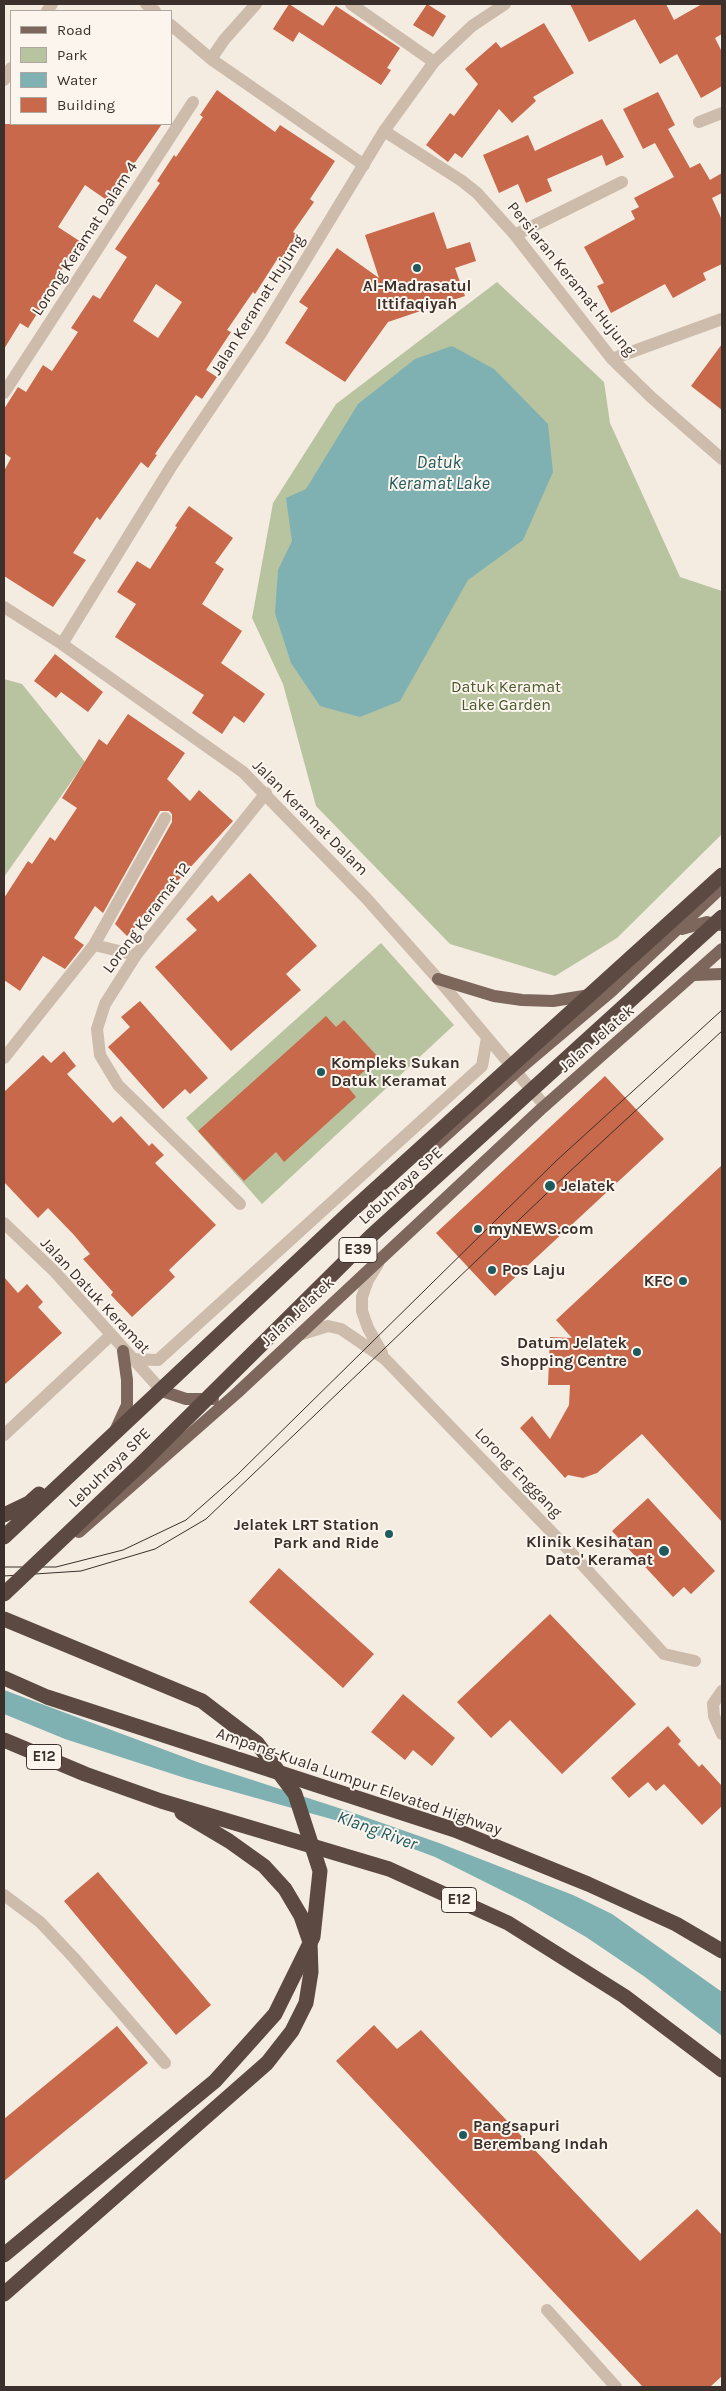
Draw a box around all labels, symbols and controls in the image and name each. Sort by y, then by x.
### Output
legend [10,10,172,125]
text: Road [57,21,92,39]
text: Park [57,46,87,64]
text: Water [57,71,97,89]
text: Building [57,96,115,114]
street label: Lorong Keramat Dalam 4 [28,158,142,320]
street label: Persiaran Keramat Hujung [503,198,639,360]
street label: Jalan Keramat Hujung [207,231,309,379]
marker: Al-Madrasatul Ittifaqiyah [411,262,423,274]
place label: Al-Madrasatul Ittifaqiyah [363,276,471,314]
water label: Datuk Keramat Lake [388,452,490,494]
park label: Datuk Keramat Lake Garden [451,677,561,715]
street label: Jalan Keramat Dalam [248,756,372,880]
street label: Lorong Keramat 12 [99,859,195,977]
street label: Jalan Jelatek [556,1001,638,1077]
place label: Kompleks Sukan Datuk Keramat [331,1053,460,1091]
marker: Kompleks Sukan Datuk Keramat [315,1066,327,1078]
street label: Lebuhraya SPE [355,1143,447,1229]
place label: Jelatek [561,1176,615,1196]
marker: Jelatek [543,1179,557,1193]
place label: myNEWS.com [488,1219,594,1239]
marker: myNEWS.com [472,1223,484,1235]
street label: Jalan Datuk Keramat [36,1234,154,1358]
road number: E39 [339,1238,377,1262]
place label: Pos Laju [502,1260,565,1280]
marker: Pos Laju [486,1264,498,1276]
place label: KFC [644,1271,673,1291]
street label: Jalan Jelatek [257,1273,339,1351]
marker: KFC [677,1275,689,1287]
place label: Datum Jelatek Shopping Centre [500,1333,627,1371]
marker: Datum Jelatek Shopping Centre [631,1346,643,1358]
street label: Lebuhraya SPE [65,1424,155,1512]
street label: Lorong Enggang [470,1424,566,1522]
place label: Jelatek LRT Station Park and Ride [234,1515,379,1553]
marker: Jelatek LRT Station Park and Ride [383,1528,395,1540]
place label: Klinik Kesihatan Dato' Keramat [526,1532,653,1570]
marker: Klinik Kesihatan Dato' Keramat [657,1544,671,1558]
street label: Ampang-Kuala Lumpur Elevated Highway [214,1724,504,1840]
road number: E12 [27,1744,62,1770]
water label: Klang River [334,1807,420,1855]
road number: E12 [442,1888,476,1912]
place label: Pangsapuri Berembang Indah [473,2116,608,2154]
marker: Pangsapuri Berembang Indah [457,2129,469,2141]

